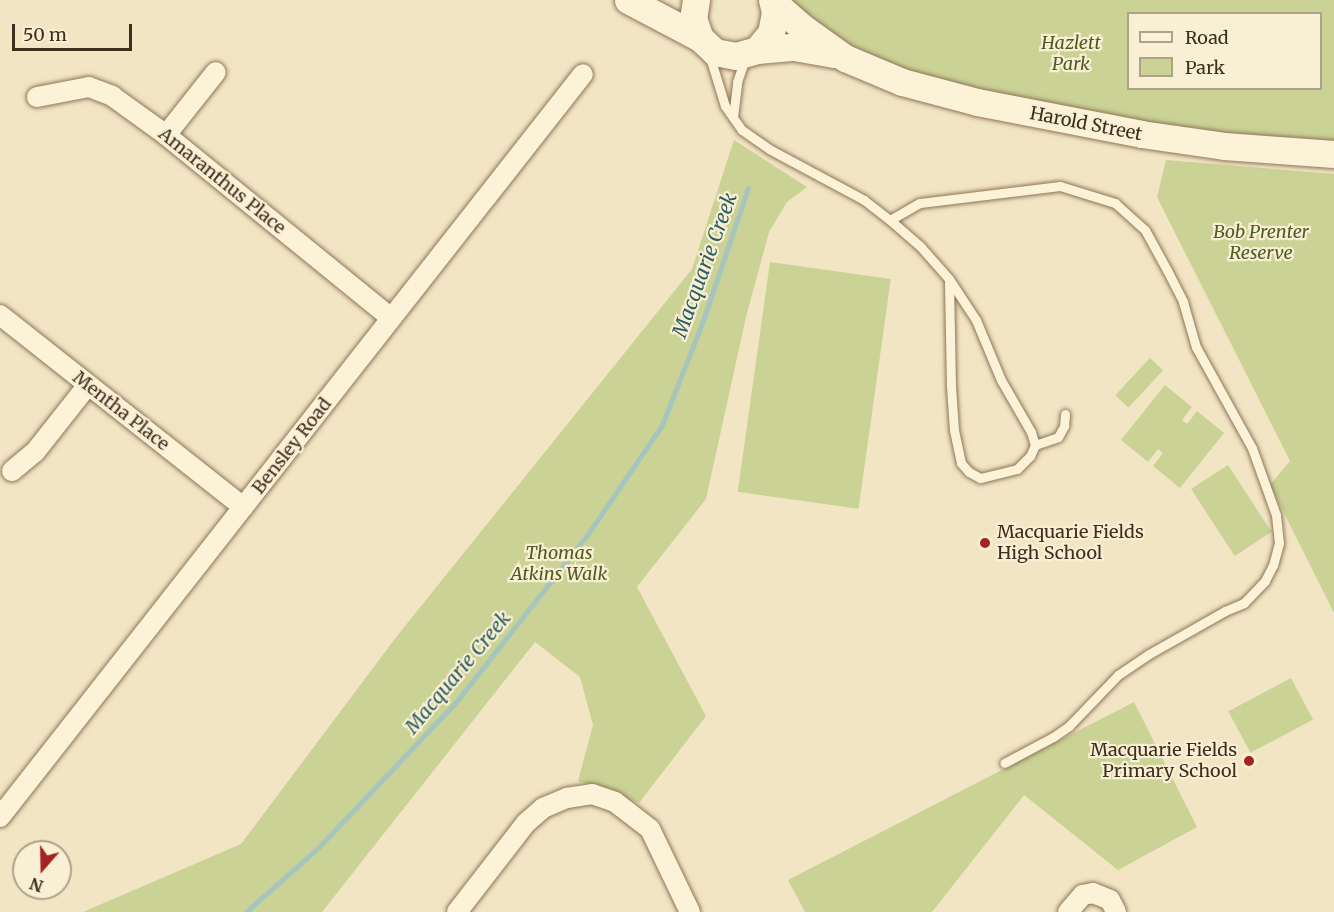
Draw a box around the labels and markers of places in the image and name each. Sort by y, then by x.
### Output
place label: Macquarie Fields High School [997,522,1144,564]
marker: Macquarie Fields High School [978,536,992,550]
place label: Macquarie Fields Primary School [1090,740,1237,783]
marker: Macquarie Fields Primary School [1242,754,1256,768]

